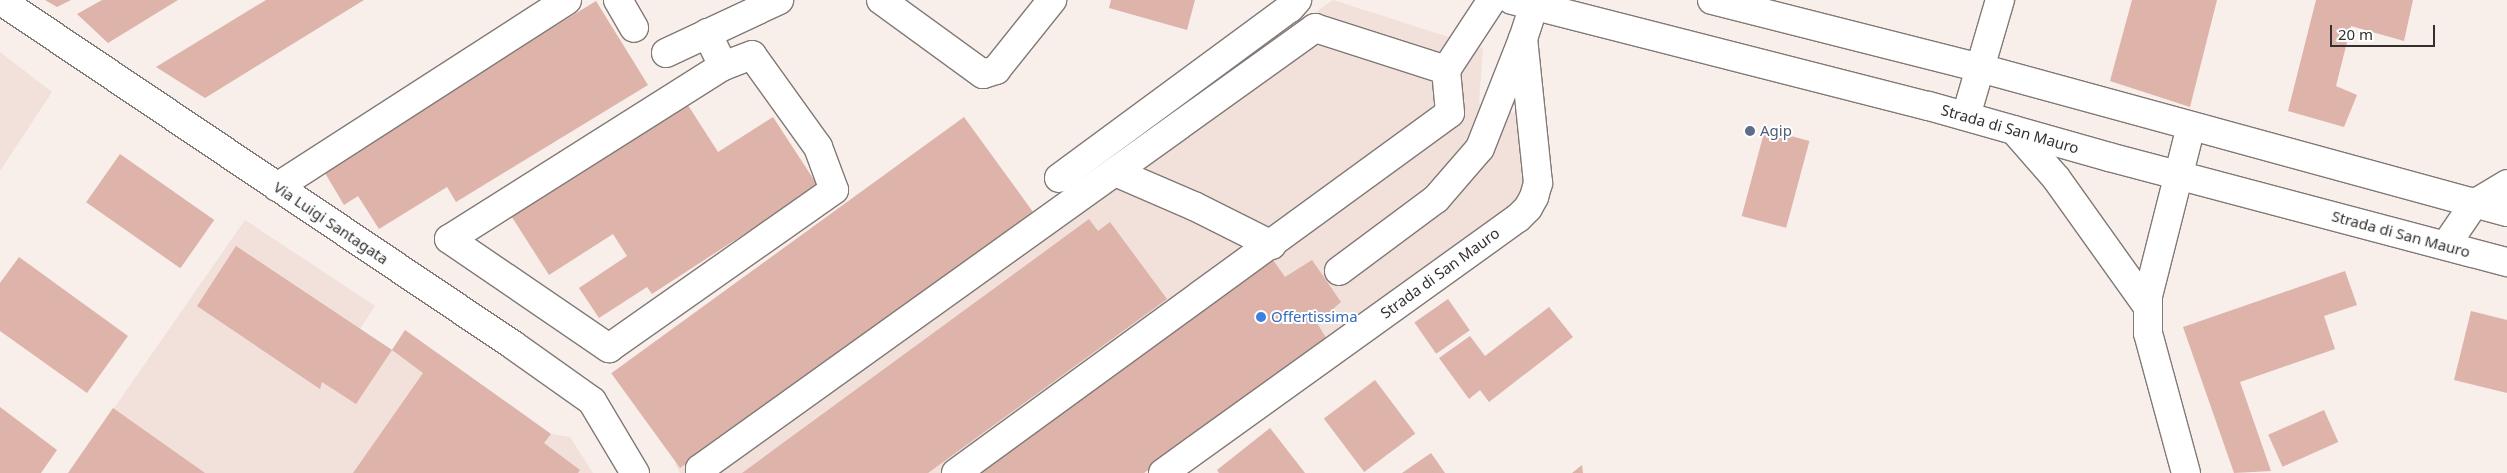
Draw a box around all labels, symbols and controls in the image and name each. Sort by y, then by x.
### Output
scale bar [2332,15,2437,47]
text: 20 m [2338,24,2373,44]
street label: Strada di San Mauro [1939,101,2081,157]
place label: Agip [1760,122,1792,140]
marker: Agip [1744,125,1756,137]
street label: Via Luigi Santagata [270,178,392,268]
street label: Strada di San Mauro [2330,207,2472,261]
street label: Strada di San Mauro [1377,224,1503,322]
place label: Offertissima [1271,308,1358,326]
marker: Offertissima [1255,311,1267,323]

